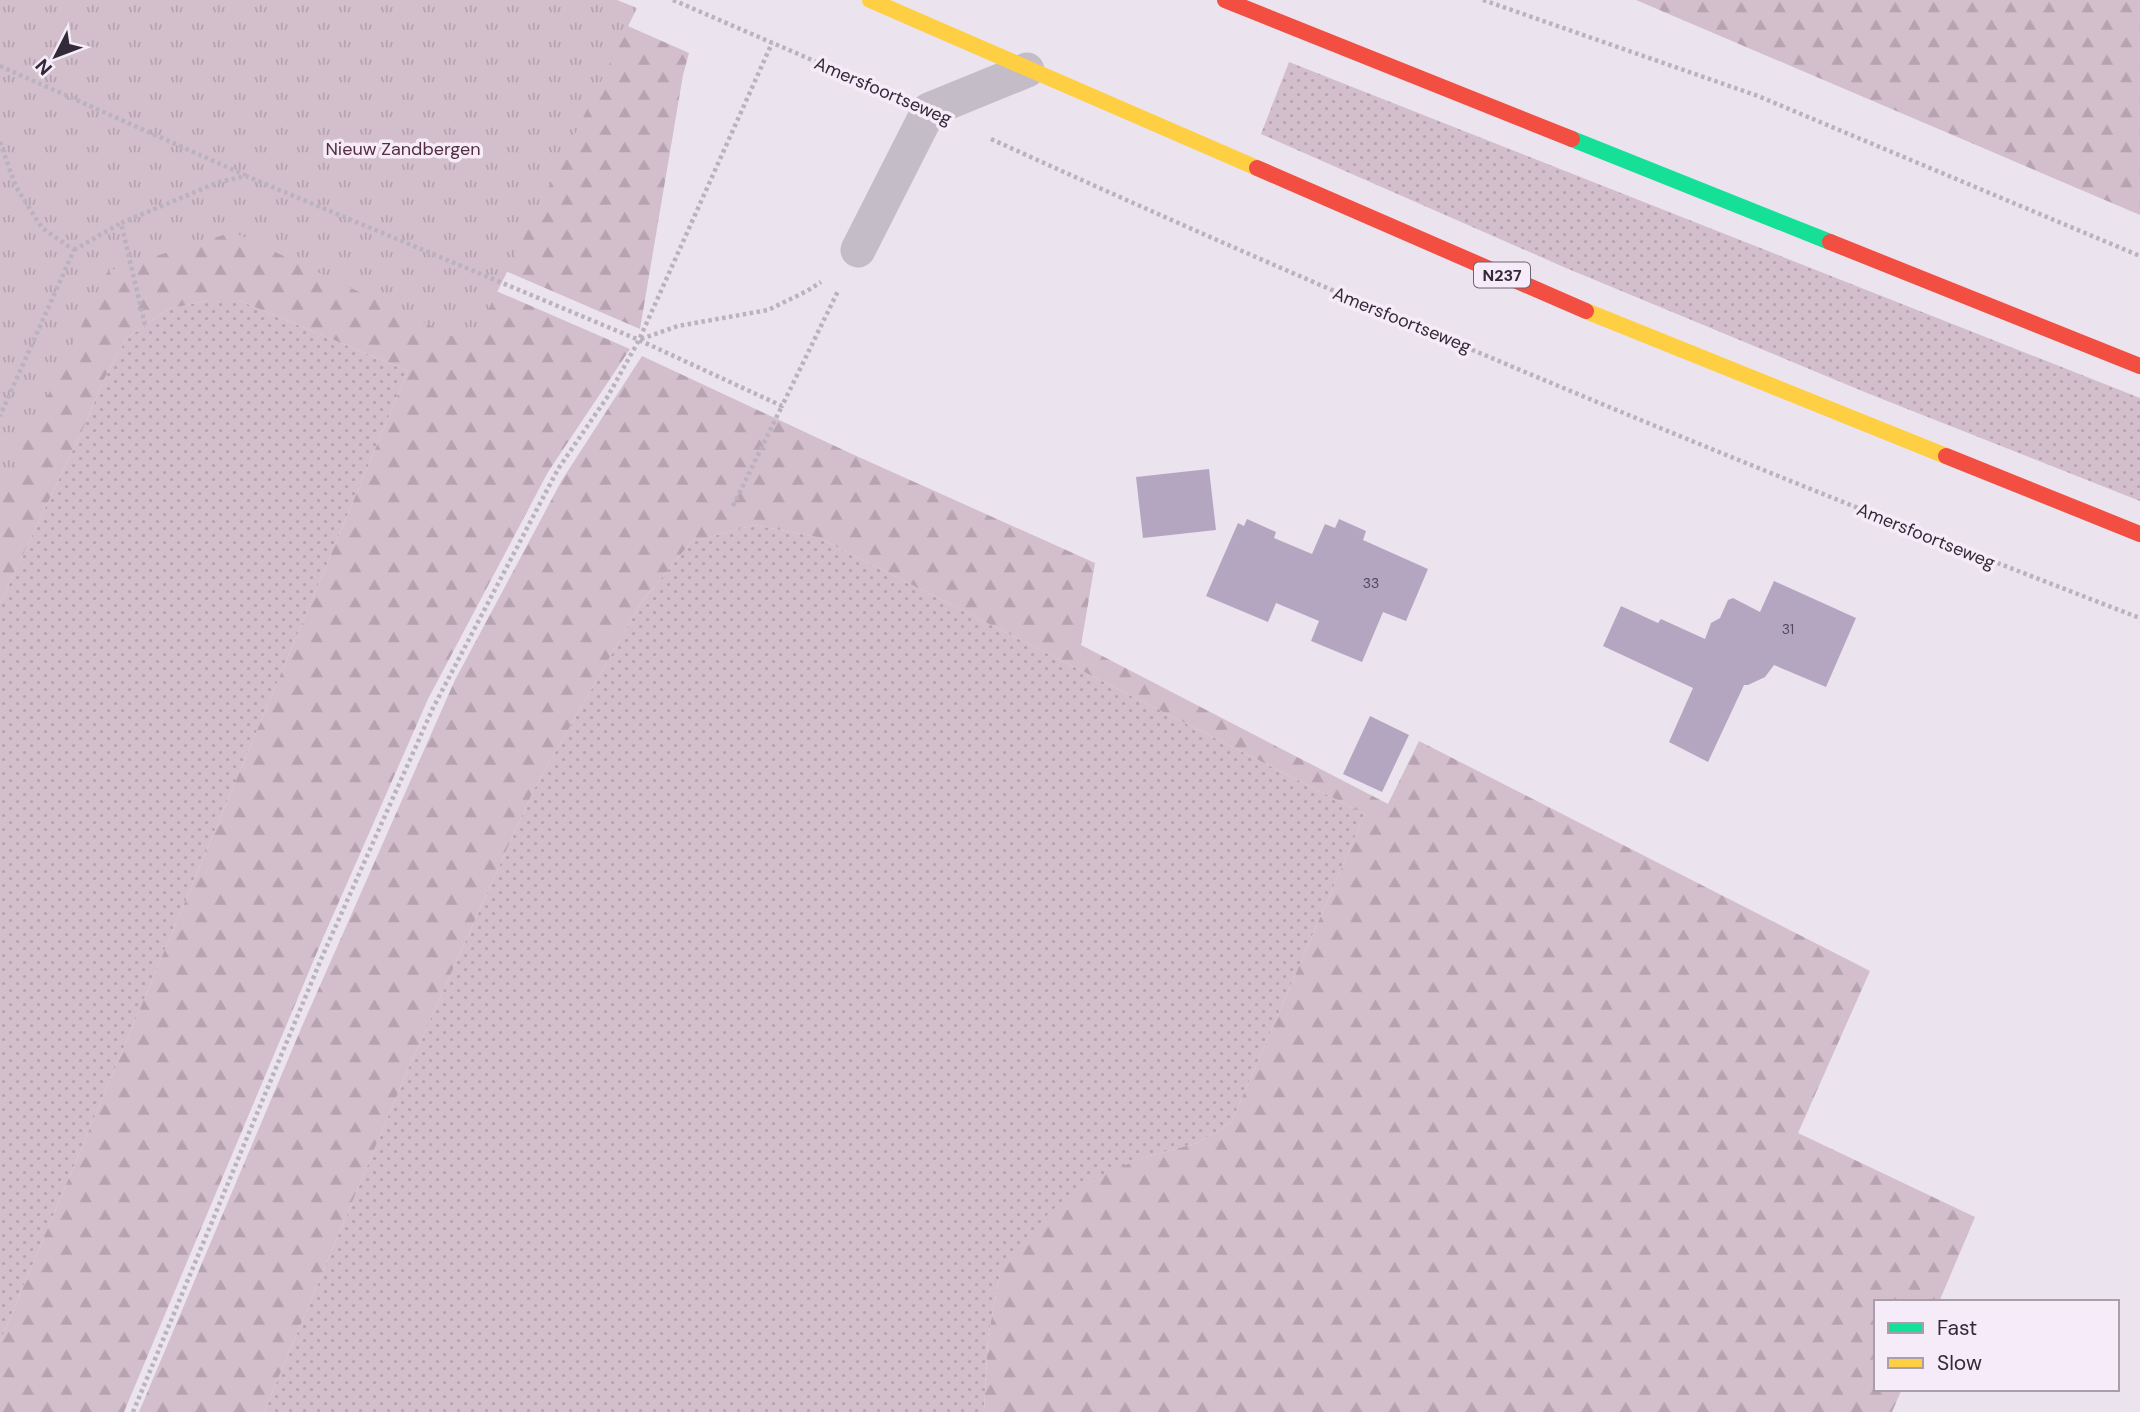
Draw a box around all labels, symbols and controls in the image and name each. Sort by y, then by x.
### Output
north arrow [21,21,91,91]
street label: Amersfoortseweg [811,51,955,131]
text: N [30,54,58,81]
park label: Nieuw Zandbergen [325,137,481,161]
road number: N237 [1474,262,1530,288]
street label: Amersfoortseweg [1329,281,1475,359]
street label: Amersfoortseweg [1853,497,1999,575]
house number: 33 [1363,574,1379,592]
house number: 31 [1782,620,1794,638]
legend [1874,1300,2119,1391]
text: Fast [1937,1314,1977,1342]
text: Slow [1937,1349,1982,1377]

